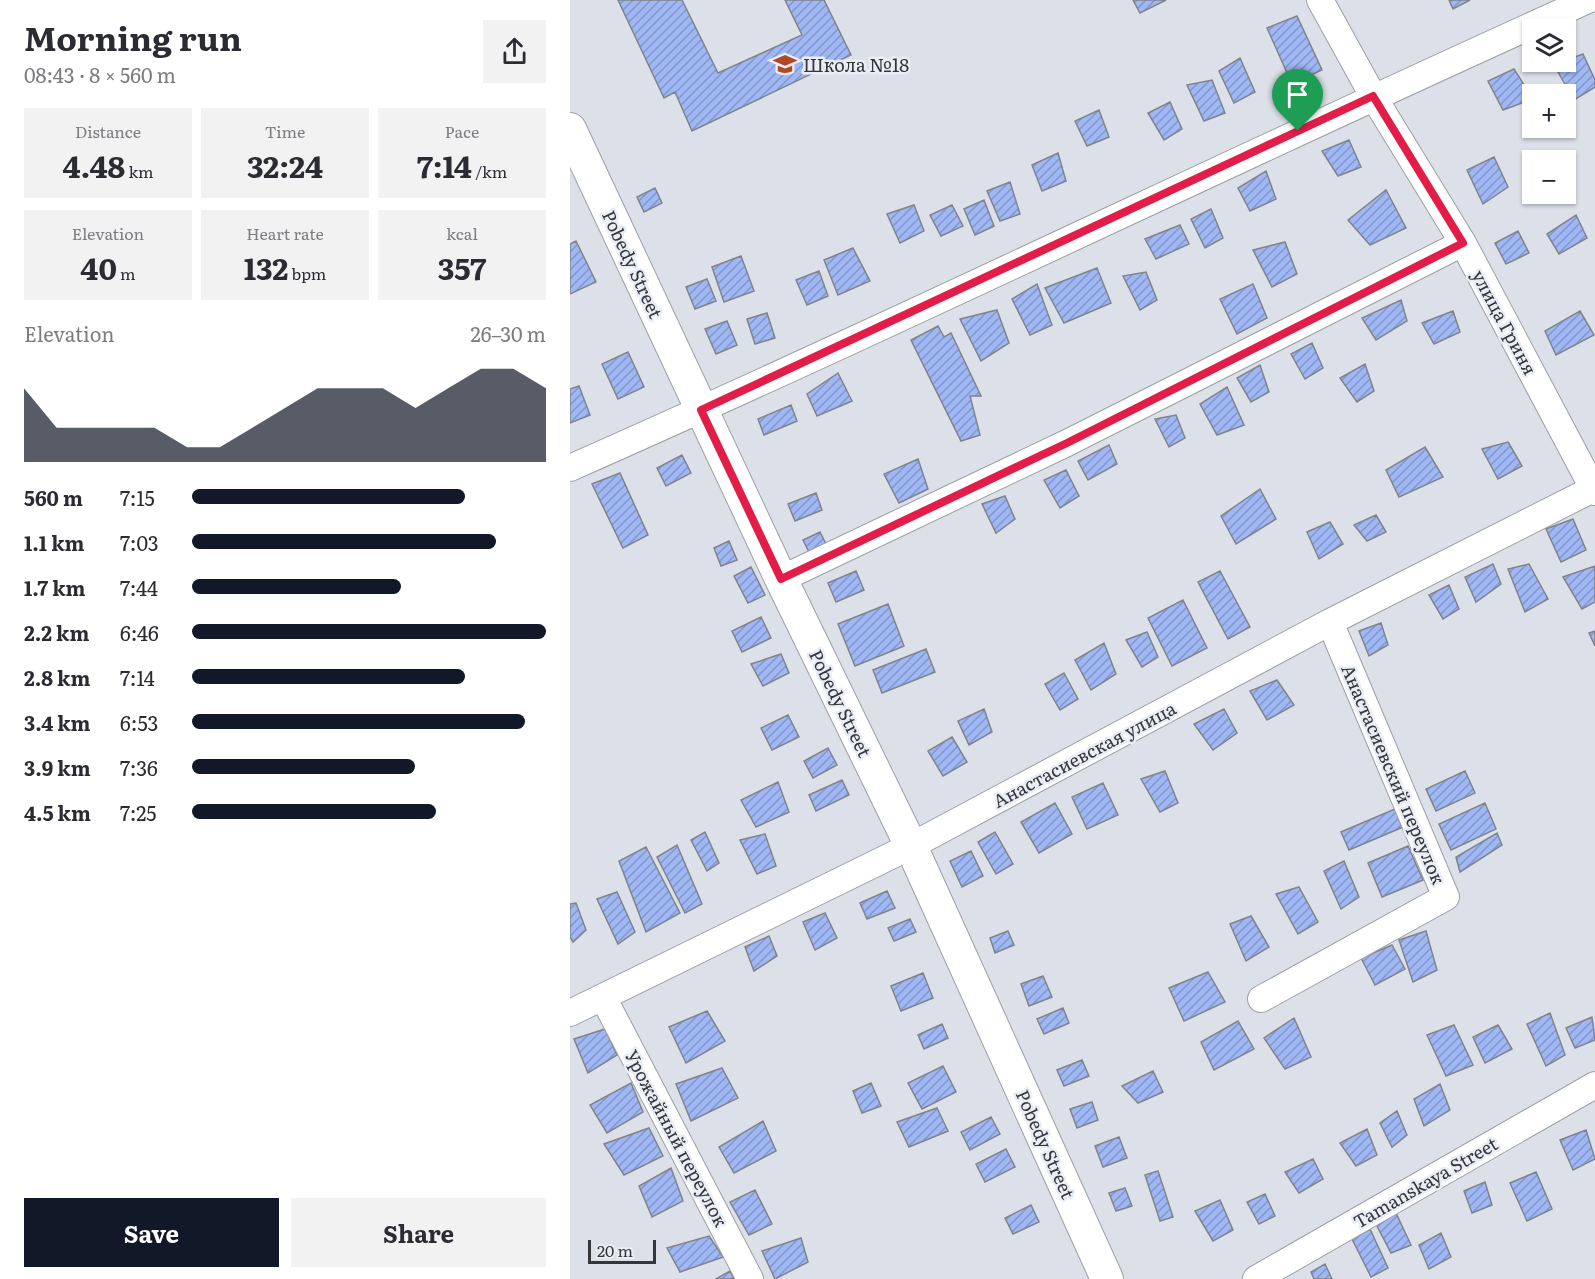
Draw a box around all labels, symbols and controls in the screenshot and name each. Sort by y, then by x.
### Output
text: Morning run [24,12,242,61]
map controls [1522,18,1576,204]
button: layers [1522,18,1576,72]
button: share [483,20,546,83]
school or university icon: Школа №18 [772,51,798,77]
place label: Школа №18 [803,51,909,78]
text: 08:43 · 8 × 560 m [24,59,176,89]
pin [1272,69,1323,131]
icon: arrive [1281,78,1314,111]
button: + [1522,84,1576,138]
text: Distance [75,119,141,143]
text: Time [265,119,305,143]
text: Pace [445,119,479,143]
text: 4.48 [62,143,125,187]
text: 32:24 [247,143,323,187]
text: 7:14 [417,143,472,187]
button: − [1522,150,1576,204]
text: km [125,159,154,183]
text: /km [472,159,507,183]
street label: Pobedy Street [596,205,670,323]
text: Elevation [72,221,144,245]
text: Heart rate [246,221,324,245]
text: kcal [446,221,478,245]
text: 40 [80,245,117,289]
text: 132 [244,245,288,289]
text: 357 [438,245,486,289]
text: m [117,261,136,285]
text: bpm [288,261,326,285]
street label: улица Гриня [1466,265,1544,379]
text: Elevation [24,318,114,348]
text: 26–30 m [471,318,546,348]
text: 560 m [24,482,83,512]
text: 7:15 [120,482,155,512]
text: 1.1 km [24,527,84,557]
text: 7:03 [120,527,159,557]
text: 1.7 km [24,572,86,602]
text: 7:44 [120,572,158,602]
text: 2.2 km [24,617,89,647]
text: 6:46 [120,617,159,647]
street label: Pobedy Street [803,645,879,762]
street label: Анастасиевский переулок [1335,660,1453,889]
text: 2.8 km [24,662,90,692]
text: 7:14 [120,662,155,692]
street label: Анастасиевская улица [988,694,1181,814]
text: 3.4 km [24,707,91,737]
text: 6:53 [120,707,158,737]
text: 3.9 km [24,752,91,782]
text: 7:36 [120,752,158,782]
text: 4.5 km [24,797,91,827]
text: 7:25 [120,797,157,827]
street label: Урожайный переулок [619,1045,735,1232]
street label: Pobedy Street [1010,1085,1082,1204]
street label: Tamanskaya Street [1348,1129,1503,1234]
button: Save [24,1198,279,1267]
button: Share [291,1198,546,1267]
scale bar [588,1237,656,1264]
text: 20 m [597,1238,633,1262]

